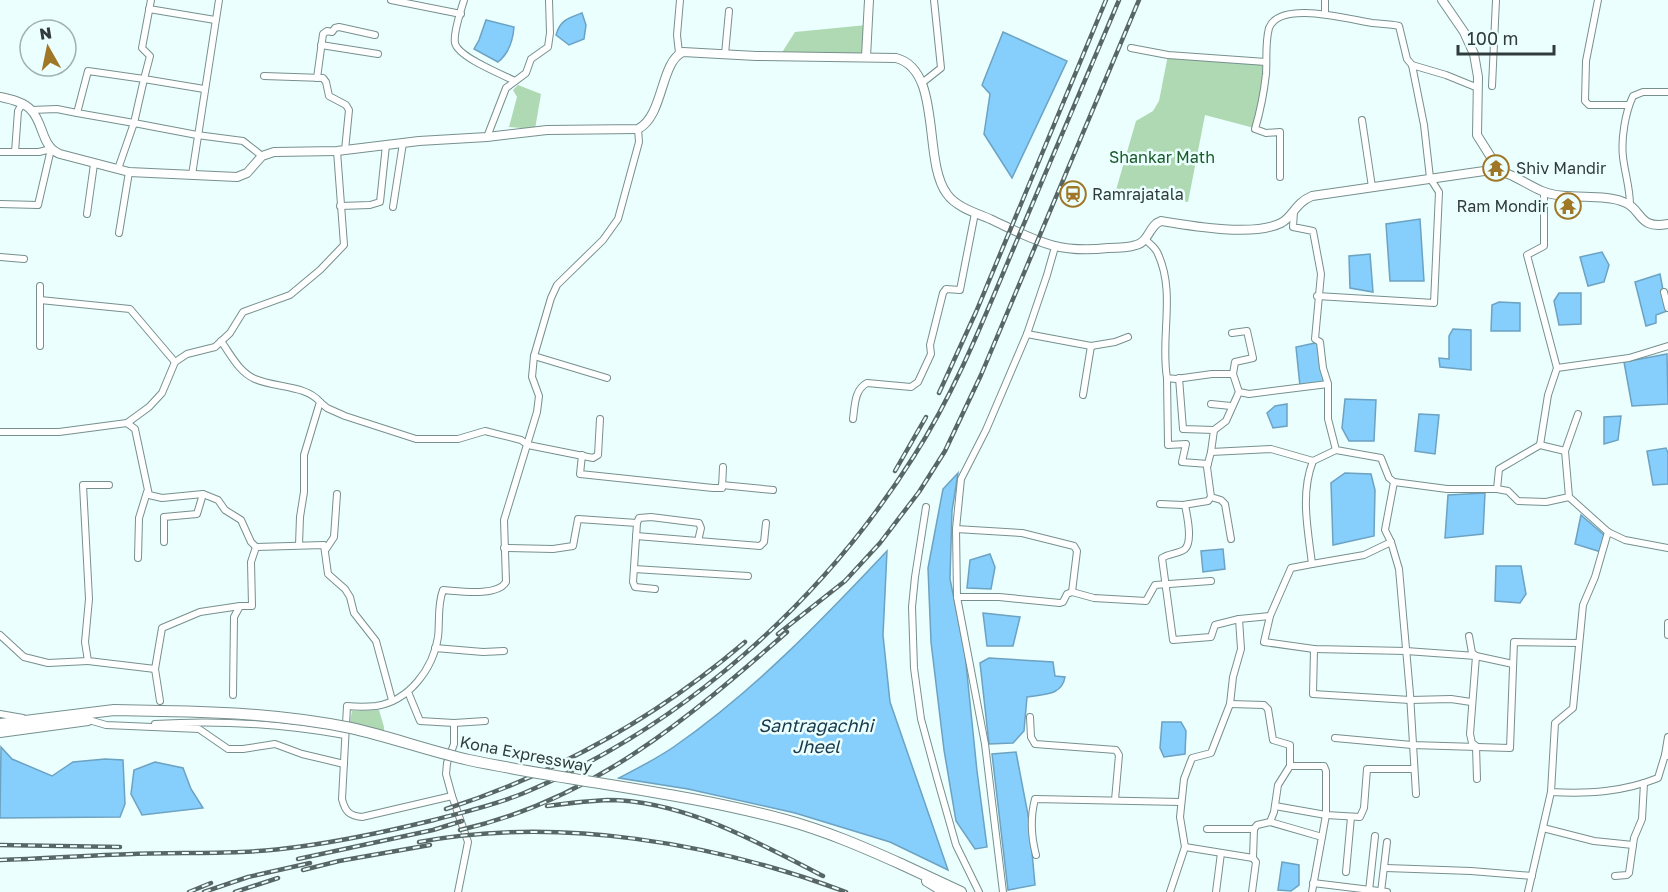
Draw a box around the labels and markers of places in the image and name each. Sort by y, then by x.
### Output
temple icon: Shiv Mandir [1481,153,1511,183]
place label: Shiv Mandir [1516,158,1606,178]
station icon: Ramrajatala [1058,179,1088,209]
place label: Ramrajatala [1092,184,1184,204]
temple icon: Ram Mondir [1553,191,1583,221]
place label: Ram Mondir [1457,196,1548,216]

